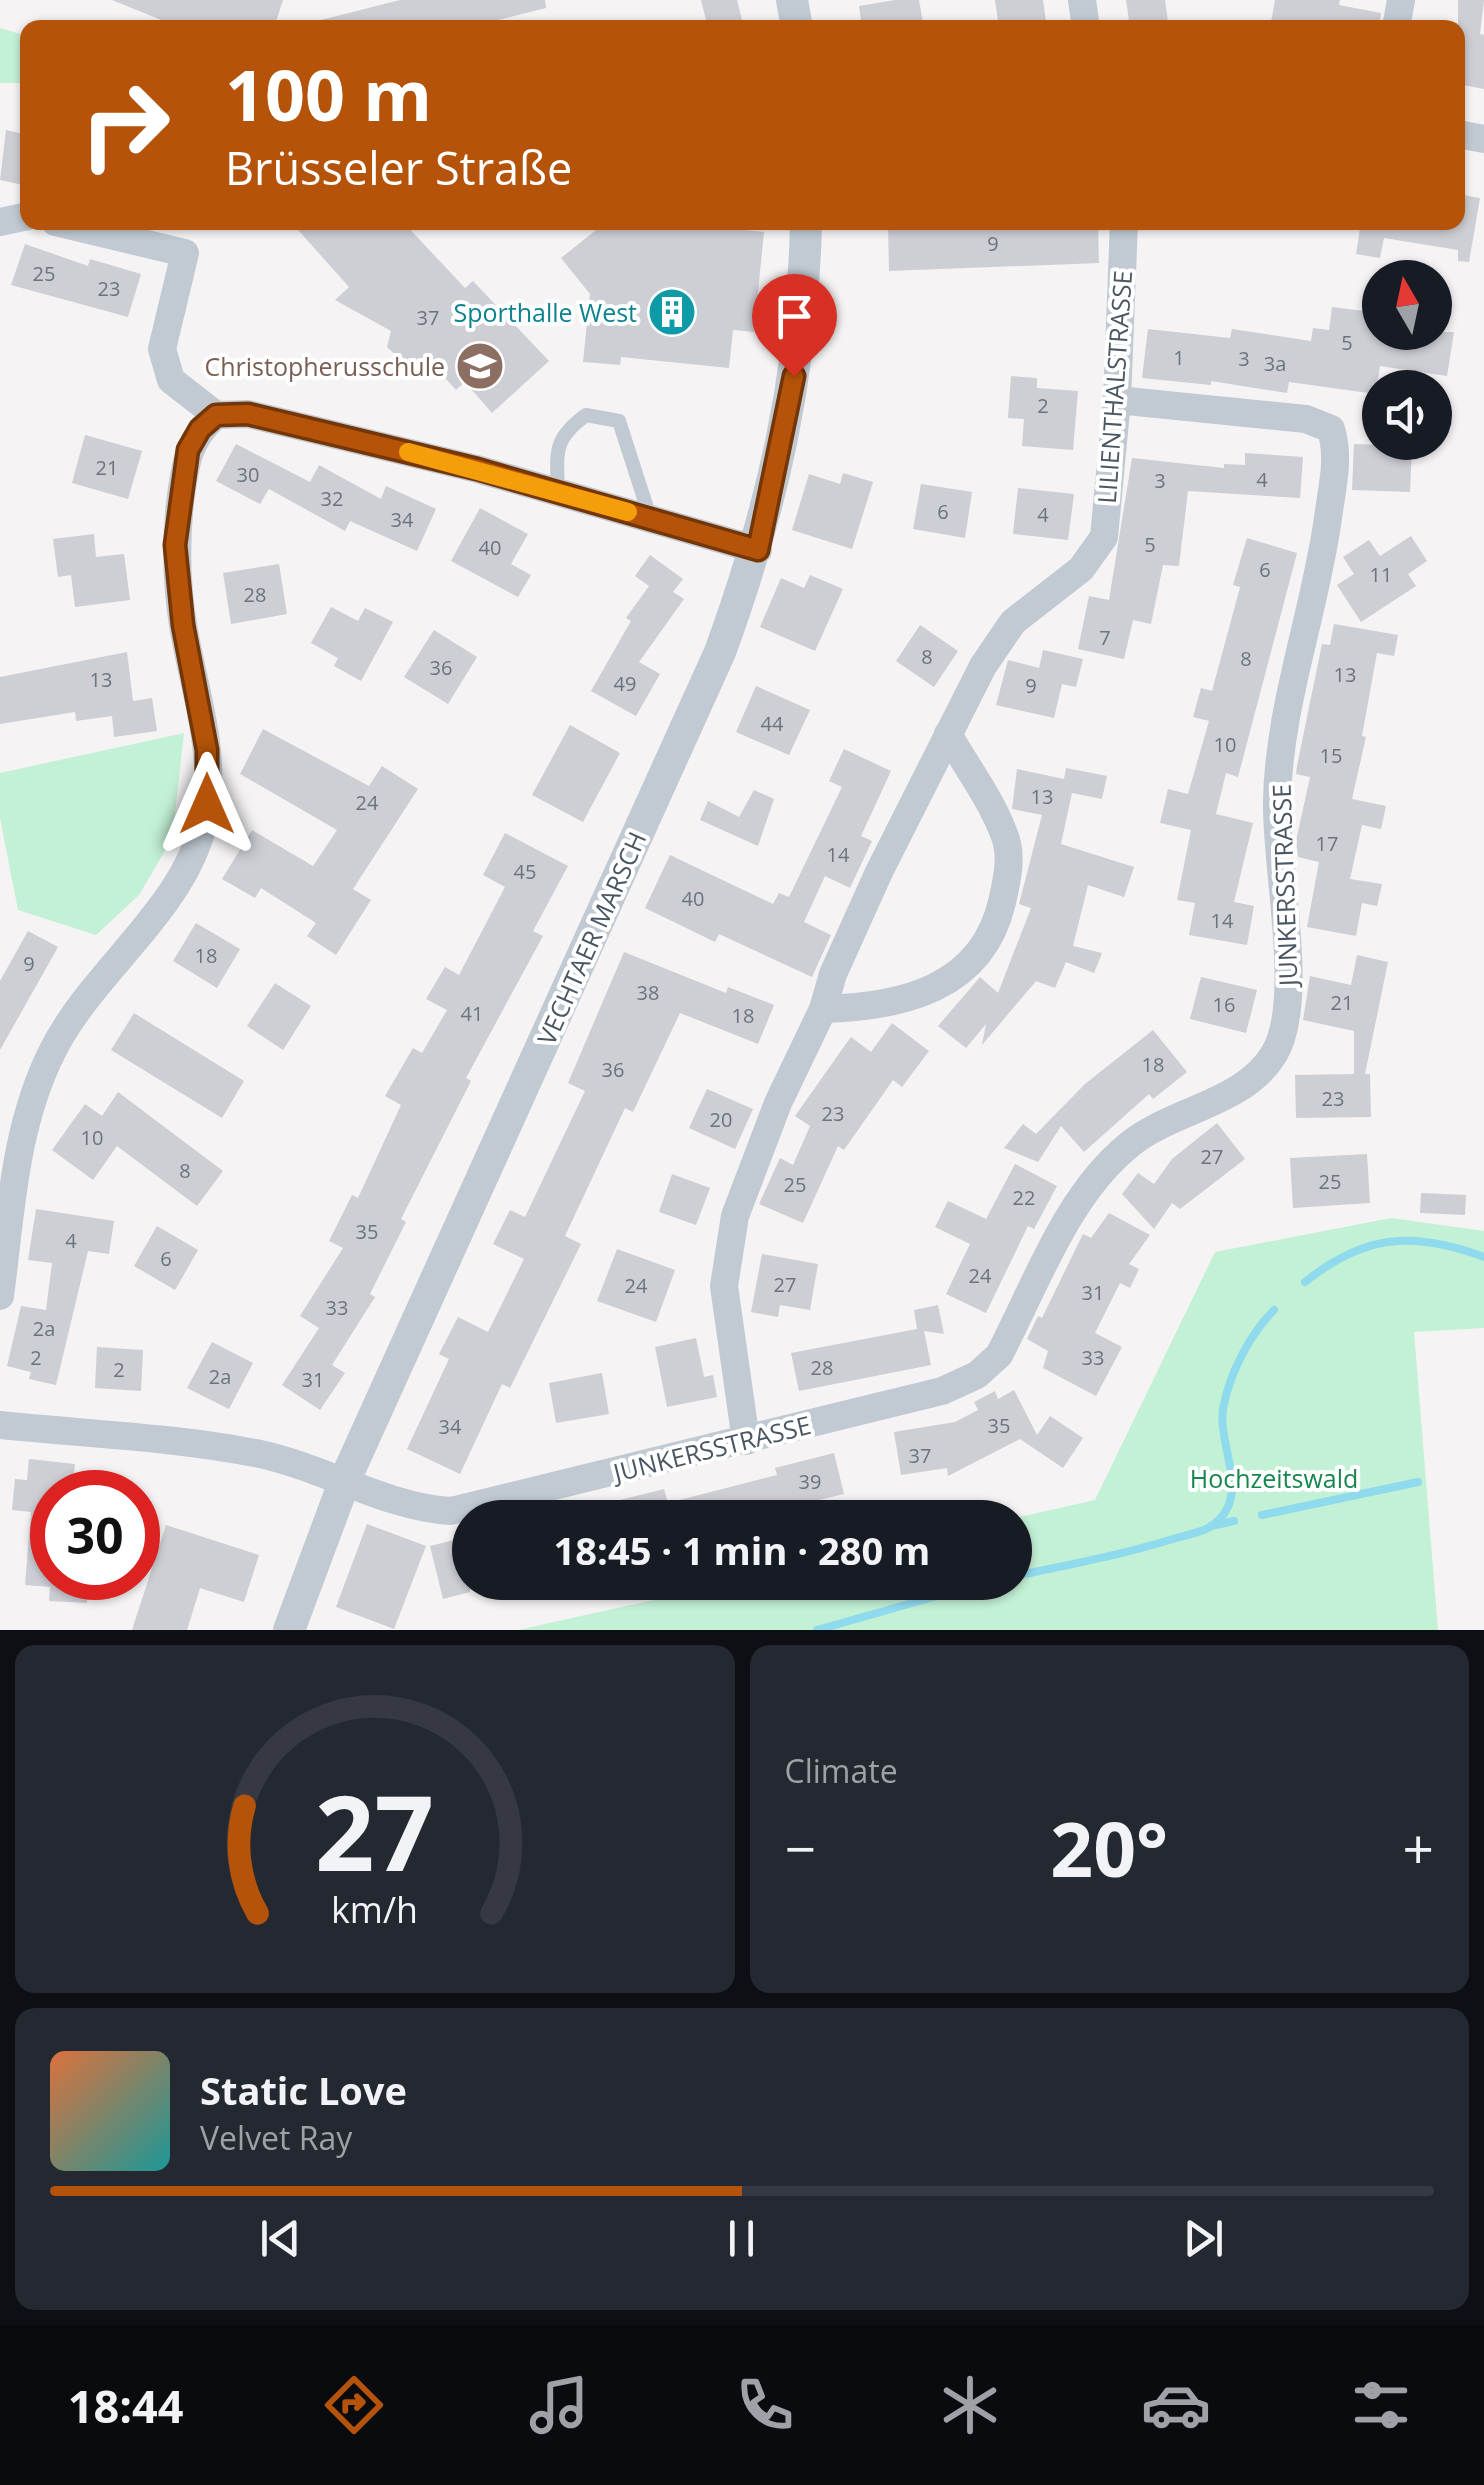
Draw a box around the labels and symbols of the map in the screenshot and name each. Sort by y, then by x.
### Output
house number: 9 [987,230,999,257]
house number: 25 [33,260,55,287]
north arrow [1362,260,1452,350]
street label: LILIENTHALSTRASSE [1089,269,1139,505]
pin [752,274,837,377]
house number: 23 [98,275,120,302]
building icon: Sporthalle West [646,286,698,338]
place label: Sporthalle West [454,295,637,329]
house number: 37 [417,304,439,331]
house number: 5 [1341,329,1353,356]
school or university icon: Christopherusschule [454,340,506,392]
house number: 1 [1173,344,1185,371]
house number: 3 [1238,345,1250,372]
place label: Christopherusschule [204,349,445,383]
house number: 3a [1264,350,1286,377]
house number: 2 [1037,392,1049,419]
house number: 21 [96,454,118,481]
house number: 30 [237,461,259,488]
house number: 4 [1256,466,1268,493]
house number: 3 [1154,467,1166,494]
house number: 32 [321,485,343,512]
house number: 6 [937,498,949,525]
house number: 4 [1037,501,1049,528]
house number: 34 [391,506,414,533]
house number: 5 [1144,531,1156,558]
house number: 40 [479,534,501,561]
house number: 6 [1259,556,1271,583]
house number: 11 [1370,561,1392,588]
house number: 28 [244,581,266,608]
house number: 7 [1099,624,1111,651]
house number: 8 [921,643,933,670]
house number: 8 [1240,645,1252,672]
house number: 36 [430,654,452,681]
house number: 13 [1334,661,1356,688]
house number: 13 [90,666,112,693]
house number: 49 [614,670,636,697]
house number: 9 [1025,672,1037,699]
house number: 44 [761,710,784,737]
house number: 10 [1214,731,1236,758]
house number: 15 [1320,742,1342,769]
position arrow [155,752,259,856]
house number: 13 [1031,783,1053,810]
street label: JUNKERSSTRASSE [1263,783,1305,989]
house number: 24 [356,789,379,816]
street label: VECHTAER MARSCH [529,826,653,1050]
house number: 17 [1316,830,1338,857]
house number: 14 [827,841,850,868]
house number: 45 [514,858,536,885]
house number: 40 [682,885,704,912]
house number: 14 [1211,907,1234,934]
house number: 18 [195,942,217,969]
house number: 9 [23,950,35,977]
house number: 38 [637,979,659,1006]
house number: 21 [1331,989,1353,1016]
house number: 16 [1213,991,1235,1018]
house number: 41 [461,1000,483,1027]
house number: 18 [732,1002,754,1029]
house number: 18 [1142,1051,1164,1078]
house number: 36 [602,1056,624,1083]
house number: 23 [1322,1085,1344,1112]
house number: 23 [822,1100,844,1127]
house number: 20 [710,1106,732,1133]
house number: 10 [81,1124,103,1151]
house number: 27 [1201,1143,1223,1170]
house number: 8 [179,1157,191,1184]
house number: 25 [1319,1168,1341,1195]
house number: 25 [784,1171,806,1198]
house number: 22 [1013,1184,1035,1211]
house number: 35 [356,1218,378,1245]
house number: 4 [65,1227,77,1254]
house number: 6 [160,1245,172,1272]
house number: 24 [969,1262,992,1289]
house number: 27 [774,1271,796,1298]
house number: 24 [625,1272,648,1299]
house number: 31 [1082,1279,1104,1306]
house number: 33 [326,1294,348,1321]
house number: 2a [33,1315,55,1342]
house number: 2 [30,1344,42,1371]
house number: 33 [1082,1344,1104,1371]
house number: 28 [811,1354,833,1381]
house number: 2 [113,1356,125,1383]
house number: 2a [209,1363,231,1390]
house number: 31 [302,1366,324,1393]
street label: JUNKERSSTRASSE [608,1407,814,1489]
house number: 35 [988,1412,1010,1439]
house number: 34 [439,1413,462,1440]
house number: 37 [909,1442,931,1469]
park label: Hochzeitswald [1190,1461,1358,1495]
house number: 39 [799,1468,821,1495]
speed limit sign: 30 [30,1470,160,1600]

